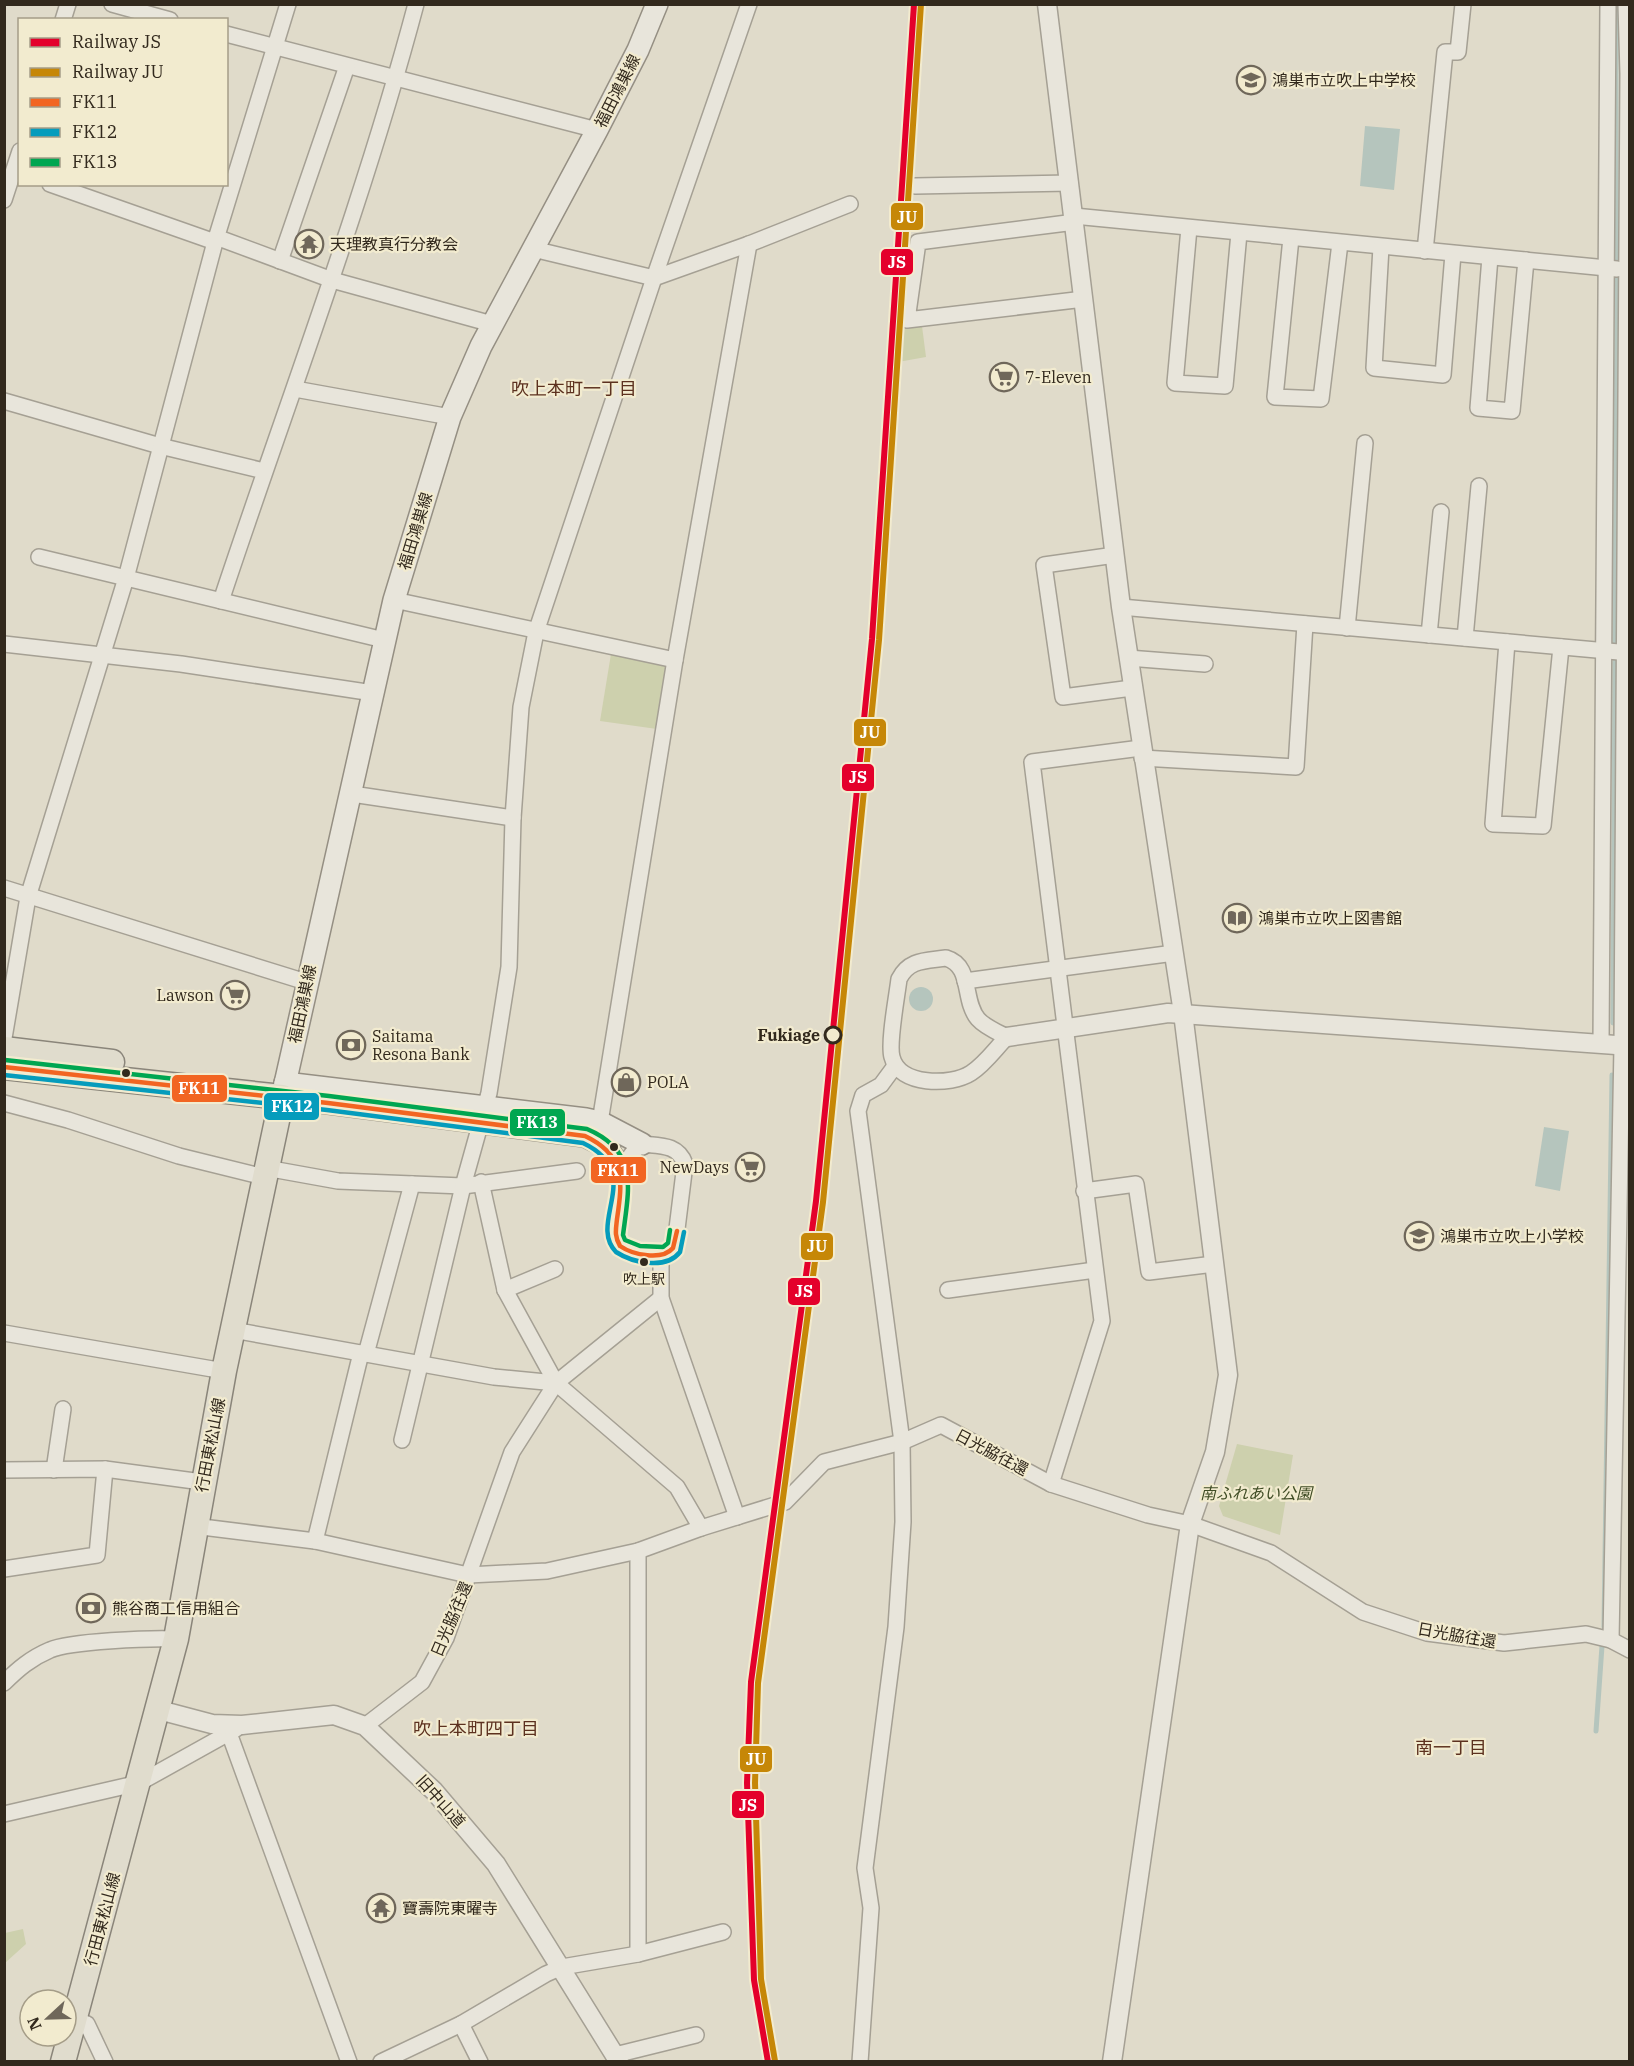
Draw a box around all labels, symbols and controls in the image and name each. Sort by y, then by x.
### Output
legend [18,18,228,186]
text: Railway JS [72,30,161,53]
street label: 福田鴻巣線 [590,51,644,131]
text: Railway JU [72,60,164,83]
school or university icon: 鴻巣市立吹上中学校 [1235,64,1267,96]
place label: 鴻巣市立吹上中学校 [1272,70,1416,90]
text: FK11 [72,90,118,113]
text: FK12 [72,120,118,143]
text: FK13 [72,150,118,173]
line badge: JU [890,202,924,231]
text: JU [897,207,917,227]
temple icon: 天理教真行分教会 [293,228,325,260]
place label: 天理教真行分教会 [330,234,458,254]
line badge: JS [880,248,914,276]
text: JS [888,252,906,272]
supermarket icon: 7-Eleven [988,361,1020,393]
place label: 7-Eleven [1025,367,1092,387]
district label: 吹上本町一丁目 [511,377,637,400]
street label: 福田鴻巣線 [394,490,436,572]
line badge: JU [853,718,887,747]
text: JU [860,722,880,742]
line badge: JS [841,763,875,792]
text: JS [849,767,867,787]
library icon: 鴻巣市立吹上図書館 [1221,902,1253,934]
place label: 鴻巣市立吹上図書館 [1258,908,1402,928]
street label: 福田鴻巣線 [284,963,320,1045]
supermarket icon: Lawson [219,979,251,1011]
place label: Lawson [156,985,214,1005]
place label: Fukiage [757,1025,820,1045]
place label: Saitama Resona Bank [372,1026,470,1064]
marker: Fukiage [824,1026,842,1044]
bank icon: Saitama Resona Bank [335,1029,367,1061]
shop icon: POLA [610,1066,642,1098]
unlabelled marker [120,1067,132,1079]
place label: POLA [647,1072,689,1092]
line badge: FK11 [171,1074,228,1103]
text: FK11 [178,1078,220,1098]
line badge: FK12 [263,1092,320,1121]
text: FK12 [271,1096,313,1116]
line badge: FK13 [509,1108,566,1137]
text: FK13 [516,1112,558,1132]
unlabelled marker [608,1141,620,1153]
supermarket icon: NewDays [734,1151,766,1183]
line badge: FK11 [590,1156,647,1184]
place label: NewDays [660,1157,729,1177]
text: FK11 [597,1160,639,1180]
school or university icon: 鴻巣市立吹上小学校 [1403,1220,1435,1252]
place label: 鴻巣市立吹上小学校 [1440,1226,1584,1246]
line badge: JU [800,1232,834,1261]
text: JU [807,1236,827,1256]
marker: 吹上駅 [638,1256,650,1268]
place label: 吹上駅 [623,1270,665,1288]
line badge: JS [787,1277,821,1306]
text: JS [795,1281,813,1301]
street label: 行田東松山線 [191,1396,229,1494]
street label: 日光脇往還 [952,1424,1032,1480]
park label: 南ふれあい公園 [1200,1483,1314,1503]
street label: 日光脇往還 [426,1578,476,1660]
bank icon: 熊谷商工信用組合 [75,1592,107,1624]
place label: 熊谷商工信用組合 [112,1598,240,1618]
street label: 日光脇往還 [1416,1618,1498,1652]
district label: 吹上本町四丁目 [413,1717,539,1740]
district label: 南一丁目 [1415,1736,1487,1759]
line badge: JU [739,1745,773,1773]
text: JU [746,1749,766,1769]
street label: 旧中山道 [412,1771,470,1831]
line badge: JS [731,1790,765,1819]
text: JS [739,1795,757,1815]
street label: 行田東松山線 [80,1870,124,1968]
temple icon: 寶壽院東曜寺 [365,1892,397,1924]
place label: 寶壽院東曜寺 [402,1898,498,1918]
north arrow [18,1988,78,2048]
text: N [22,2014,46,2033]

